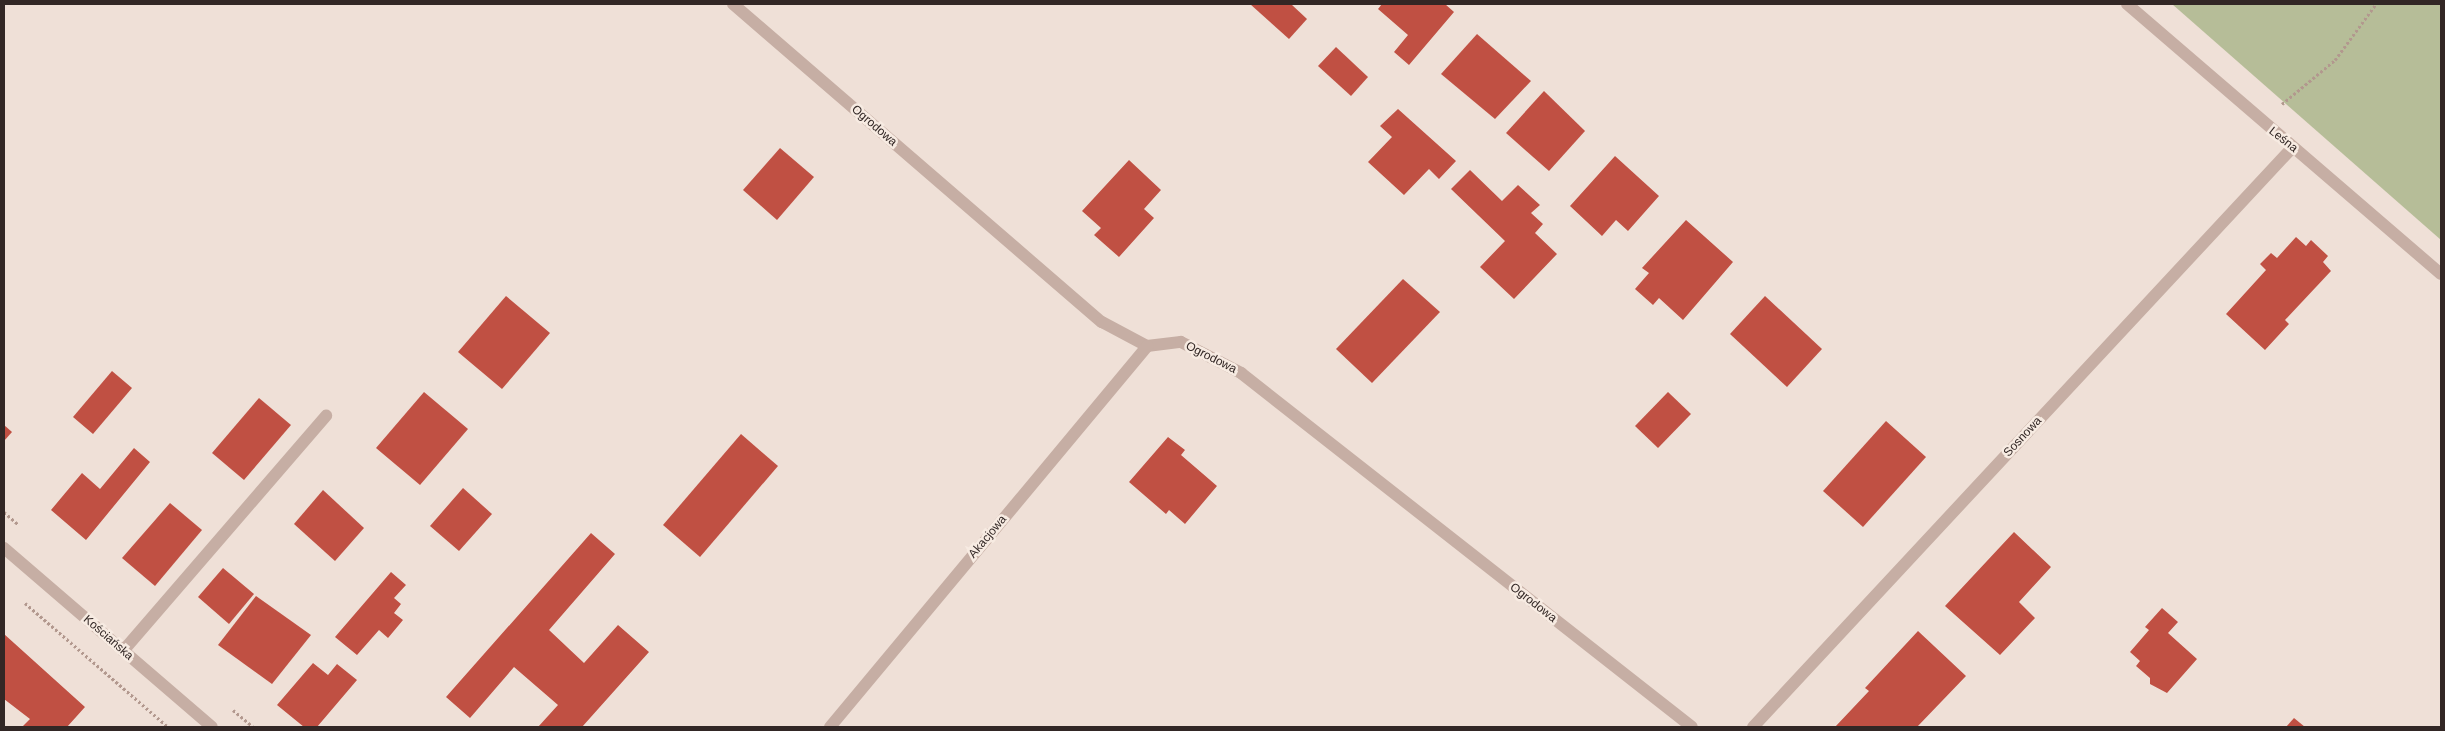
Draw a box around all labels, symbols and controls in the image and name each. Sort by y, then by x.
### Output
street label: Ogrodowa [848,102,900,150]
street label: Leśna [2266,124,2300,156]
street label: Ogrodowa [1183,339,1239,377]
street label: Sosnowa [2001,414,2045,460]
street label: Akacjowa [966,513,1010,561]
street label: Ogrodowa [1507,580,1559,626]
street label: Kościańska [80,612,136,664]

